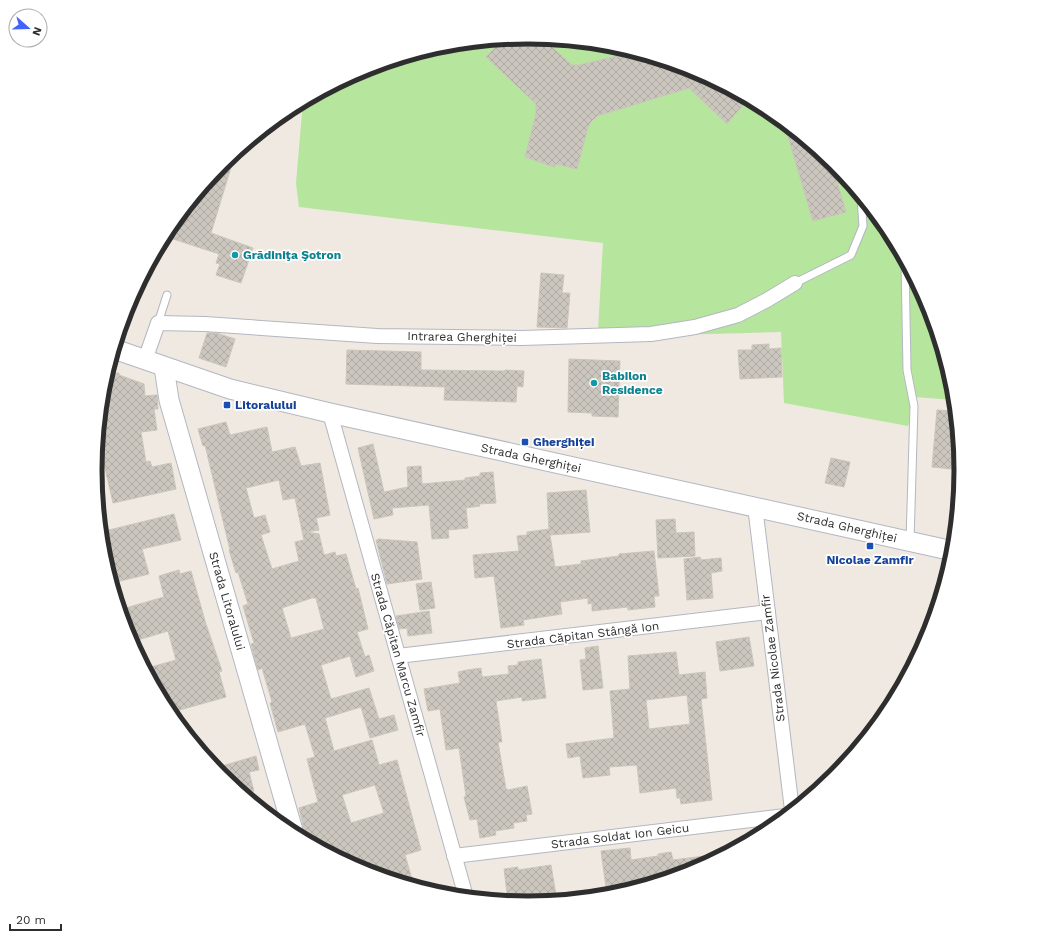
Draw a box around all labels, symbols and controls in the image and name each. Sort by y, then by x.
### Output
north arrow [8,8,48,48]
text: N [29,25,44,37]
place label: Grădiniţa Şotron [243,248,341,262]
marker: Grădiniţa Şotron [230,250,240,260]
street label: Intrarea Gherghiței [407,329,517,345]
place label: Babilon Residence [602,369,663,397]
marker: Babilon Residence [589,378,599,388]
place label: Litoralului [235,398,296,412]
marker: Litoralului [222,400,232,410]
place label: Gherghiței [533,435,594,449]
marker: Gherghiței [520,437,530,447]
street label: Strada Gherghiței [480,441,582,475]
street label: Strada Gherghiței [796,509,898,545]
marker: Nicolae Zamfir [865,541,875,551]
street label: Strada Litoralului [206,550,248,652]
place label: Nicolae Zamfir [826,553,914,567]
street label: Strada Căpitan Marcu Zamfir [368,571,428,739]
street label: Strada Nicolae Zamfir [758,593,788,723]
street label: Strada Căpitan Stângă Ion [506,619,660,651]
street label: Strada Soldat Ion Geicu [550,821,690,851]
scale bar [10,906,61,932]
text: 20 m [16,913,46,927]

